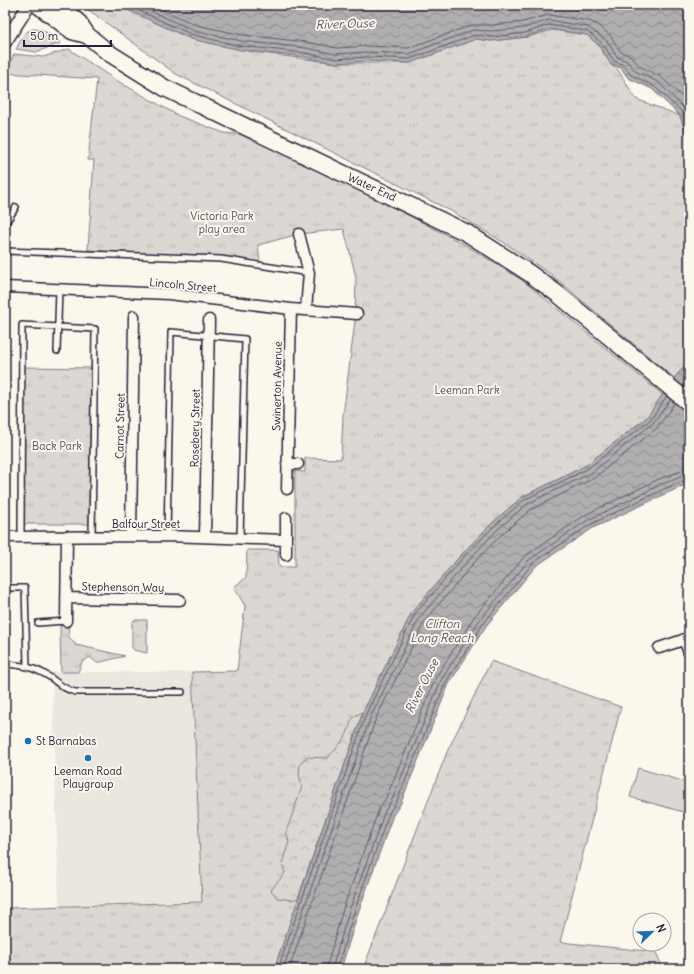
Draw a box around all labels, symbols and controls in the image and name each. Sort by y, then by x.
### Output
water label: River Ouse [315,15,376,32]
scale bar [24,22,111,48]
text: 50 m [30,28,59,43]
street label: Water End [346,170,399,205]
park label: Victoria Park play area [190,209,254,236]
street label: Lincoln Street [149,275,217,295]
street label: Swinerton Avenue [269,341,285,431]
park label: Leeman Park [434,383,500,397]
street label: Rosebery Street [187,388,203,467]
street label: Carnot Street [112,393,128,459]
park label: Back Park [32,439,82,453]
street label: Balfour Street [112,517,181,531]
street label: Stephenson Way [82,579,164,595]
water label: Clifton Long Reach [410,616,475,645]
water label: River Ouse [402,655,442,715]
place label: St Barnabas [36,734,96,748]
marker: St Barnabas [23,736,33,746]
marker: Leeman Road Playgroup [83,753,93,763]
place label: Leeman Road Playgroup [54,764,123,791]
north arrow [632,912,672,952]
text: N [653,922,669,934]

